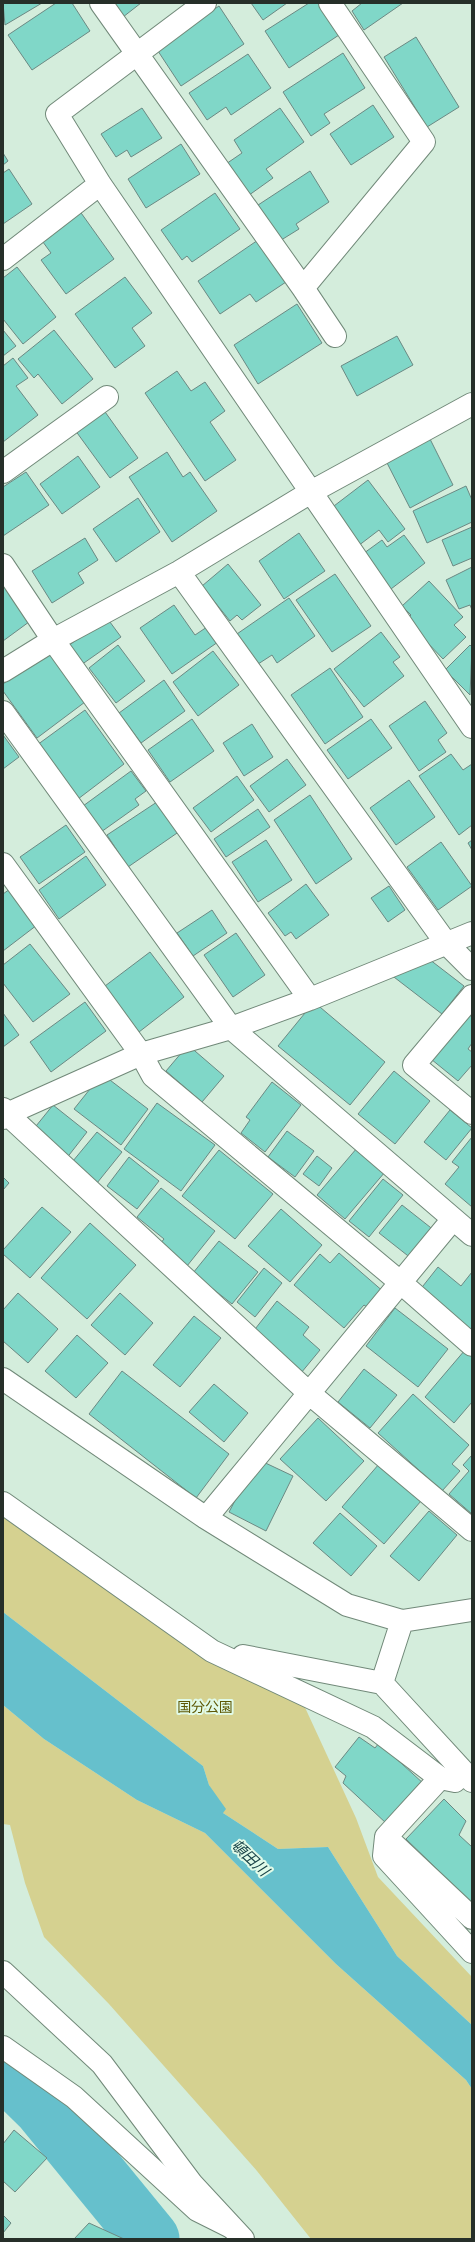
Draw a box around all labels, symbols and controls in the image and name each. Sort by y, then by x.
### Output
park label: 国分公園 [177,1698,233,1718]
water label: 頓田川 [226,1835,275,1883]

